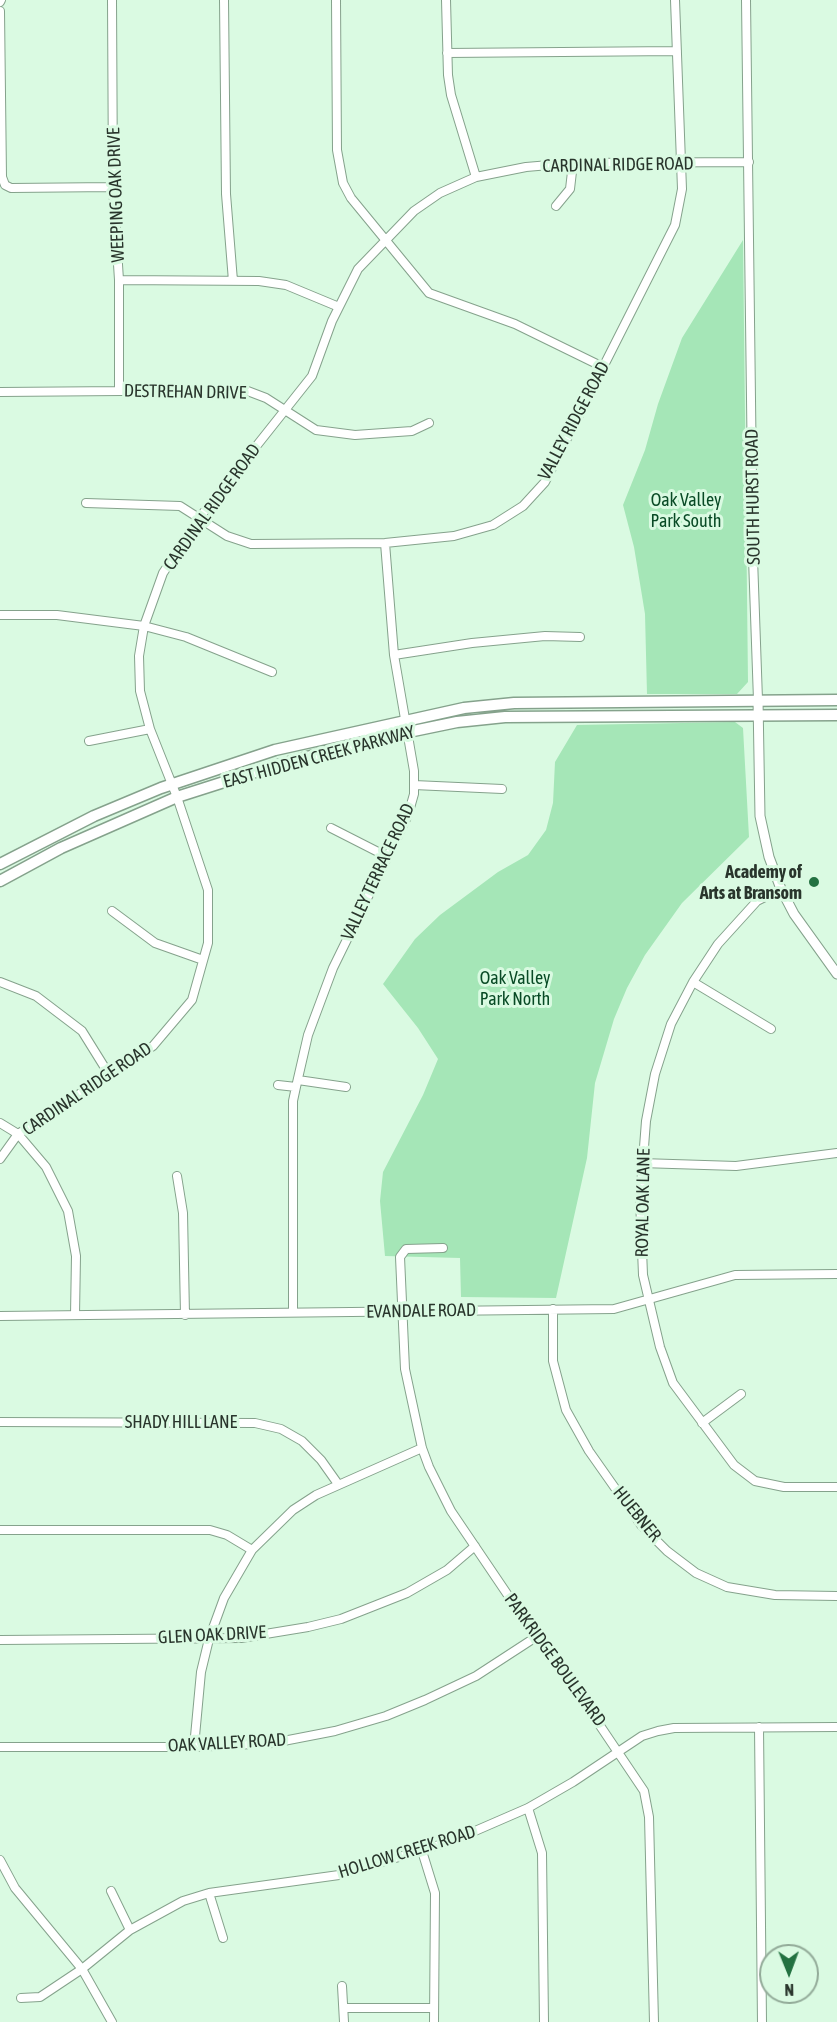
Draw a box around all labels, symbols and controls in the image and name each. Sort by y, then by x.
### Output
street label: WEEPING OAK DRIVE [103,127,129,263]
street label: CARDINAL RIDGE ROAD [542,153,694,177]
street label: VALLEY RIDGE ROAD [534,358,614,484]
street label: DESTREHAN DRIVE [124,380,246,404]
street label: SOUTH HURST ROAD [741,429,765,565]
street label: CARDINAL RIDGE ROAD [159,440,265,574]
park label: Oak Valley Park South [650,489,722,532]
street label: EAST HIDDEN CREEK PARKWAY [221,721,417,793]
street label: VALLEY TERRACE ROAD [337,800,419,944]
place label: Academy of Arts at Bransom [700,861,802,904]
marker: Academy of Arts at Bransom [807,875,821,889]
park label: Oak Valley Park North [480,967,550,1010]
street label: CARDINAL RIDGE ROAD [18,1038,156,1140]
street label: ROYAL OAK LANE [631,1148,655,1258]
street label: EVANDALE ROAD [366,1299,476,1323]
street label: SHADY HILL LANE [125,1411,237,1433]
street label: HUEBNER [608,1482,666,1546]
street label: PARKRIDGE BOULEVARD [500,1589,610,1731]
street label: GLEN OAK DRIVE [157,1621,267,1649]
street label: OAK VALLEY ROAD [167,1729,287,1757]
street label: HOLLOW CREEK ROAD [336,1821,478,1883]
north arrow [759,1944,819,2004]
text: N [784,1981,794,1999]

